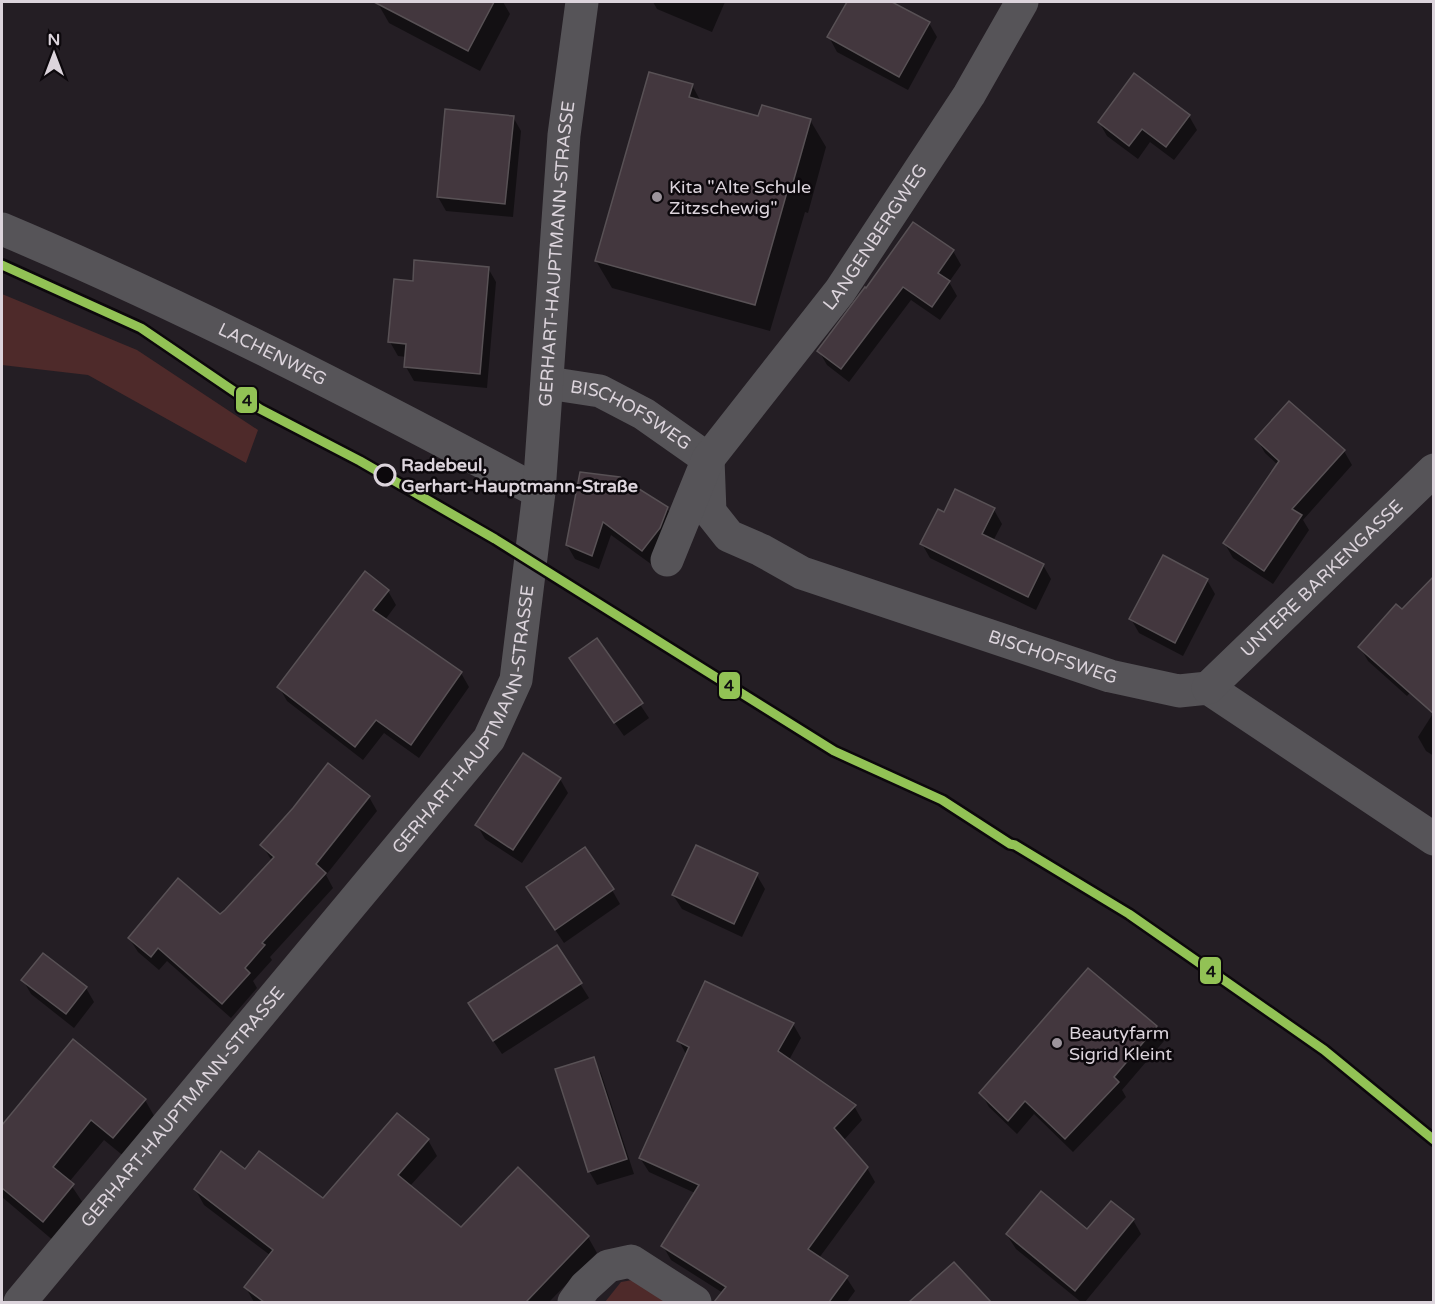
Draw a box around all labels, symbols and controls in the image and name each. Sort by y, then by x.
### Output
north arrow [24,24,84,84]
text: N [48,30,60,50]
street label: GERHART-HAUPTMANN-STRASSE [534,99,580,407]
street label: LANGENBERGWEG [818,160,932,314]
place label: Kita "Alte Schule Zitzschewig" [669,176,811,219]
marker: Kita "Alte Schule Zitzschewig" [650,190,664,204]
street label: LACHENWEG [215,318,330,390]
street label: BISCHOFSWEG [569,376,695,455]
line badge: 4 [235,386,258,414]
text: 4 [242,391,252,411]
place label: Radebeul, Gerhart-Hauptmann-Straße [401,454,638,497]
marker: Radebeul, Gerhart-Hauptmann-Straße [374,464,396,486]
street label: UNTERE BARKENGASSE [1236,495,1407,662]
street label: GERHART-HAUPTMANN-STRASSE [387,584,539,858]
street label: BISCHOFSWEG [985,625,1119,688]
line badge: 4 [718,671,741,700]
text: 4 [724,676,734,696]
line badge: 4 [1199,956,1222,985]
text: 4 [1206,962,1216,982]
street label: GERHART-HAUPTMANN-STRASSE [76,982,289,1232]
place label: Beautyfarm Sigrid Kleint [1069,1022,1172,1065]
marker: Beautyfarm Sigrid Kleint [1050,1036,1064,1050]

